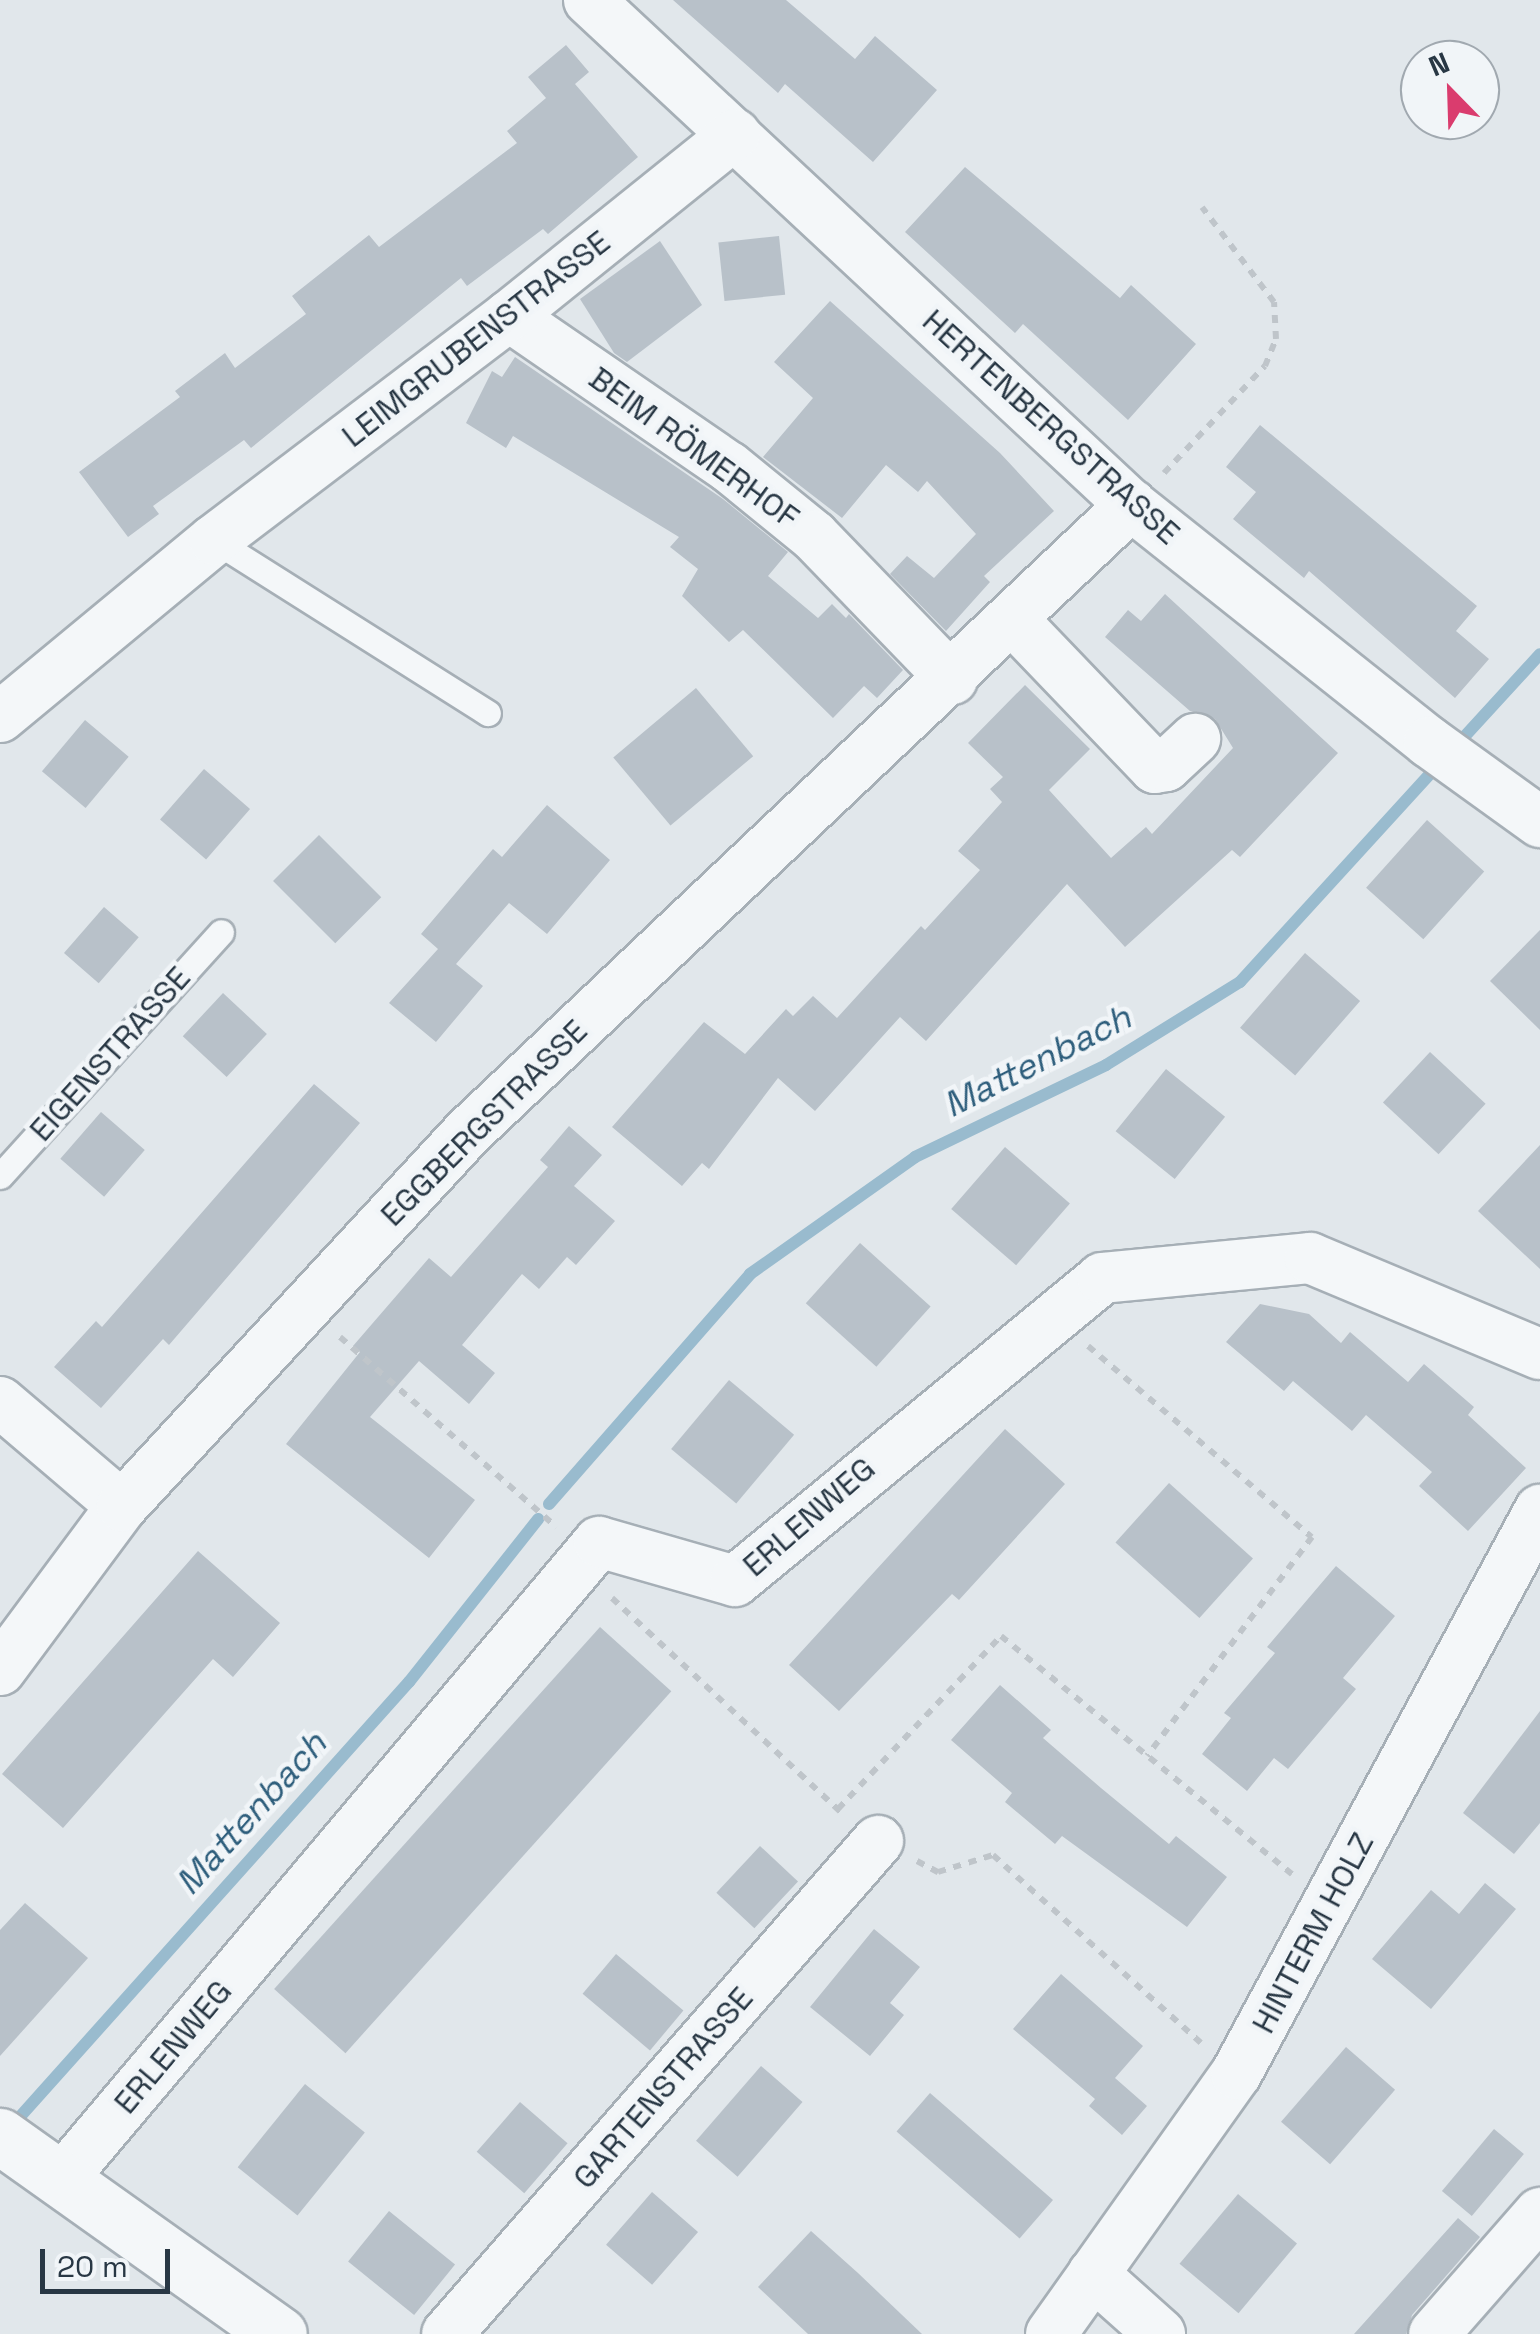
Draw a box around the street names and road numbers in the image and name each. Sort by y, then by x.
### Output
street label: LEIMGRUBENSTRASSE [335,223,617,455]
street label: HERTENBERGSTRASSE [915,302,1187,552]
street label: BEIM RÖMERHOF [582,359,806,537]
street label: EIGENSTRASSE [22,959,198,1149]
street label: EGGBERGSTRASSE [373,1012,595,1234]
street label: ERLENWEG [735,1449,883,1585]
street label: HINTERM HOLZ [1244,1826,1382,2040]
street label: ERLENWEG [106,1973,240,2121]
street label: GARTENSTRASSE [565,1979,761,2197]

